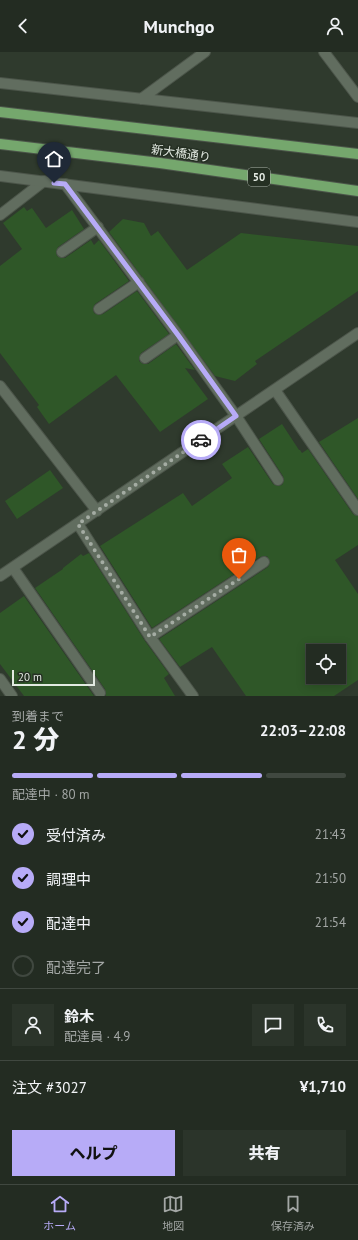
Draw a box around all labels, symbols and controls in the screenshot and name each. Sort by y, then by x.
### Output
icon: back [12,15,34,37]
text: Munchgo [144,15,214,38]
icon: person [324,15,346,37]
street label: 新大橋通り [150,141,212,165]
pin [37,142,71,183]
icon: home [43,148,65,170]
road number: 50 [248,168,270,186]
courier [181,420,221,460]
icon: car [190,429,212,451]
pin [222,538,256,579]
icon: bag [228,544,250,566]
map controls [306,644,346,684]
button: locate [306,644,346,684]
scale bar [12,668,95,687]
text: 20 m [18,670,42,684]
text: 到着まで [12,708,64,725]
text: 22:03–22:08 [260,721,346,740]
text: 2 分 [12,723,59,756]
text: 配達中 · 80 m [12,786,90,803]
icon: check [12,823,34,845]
text: 受付済み [46,826,106,845]
text: 21:43 [315,826,346,843]
icon: check [12,867,34,889]
text: 調理中 [46,870,91,889]
text: 21:50 [315,870,346,887]
icon: check [12,911,34,933]
text: 配達中 [46,914,91,933]
text: 21:54 [315,914,346,931]
text: 配達完了 [46,958,106,977]
button: person [12,1004,54,1046]
button: chat [252,1004,294,1046]
button: phone [304,1004,346,1046]
text: 鈴木 [64,1007,94,1026]
text: 配達員 · 4.9 [64,1028,130,1045]
text: ¥1,710 [300,1077,346,1096]
text: 注文 #3027 [12,1078,87,1097]
button: ヘルプ [12,1130,175,1176]
button: 共有 [183,1130,346,1176]
tab: ホーム [43,1193,76,1233]
tab: 地図 [162,1193,184,1233]
tab: 保存済み [271,1193,315,1233]

